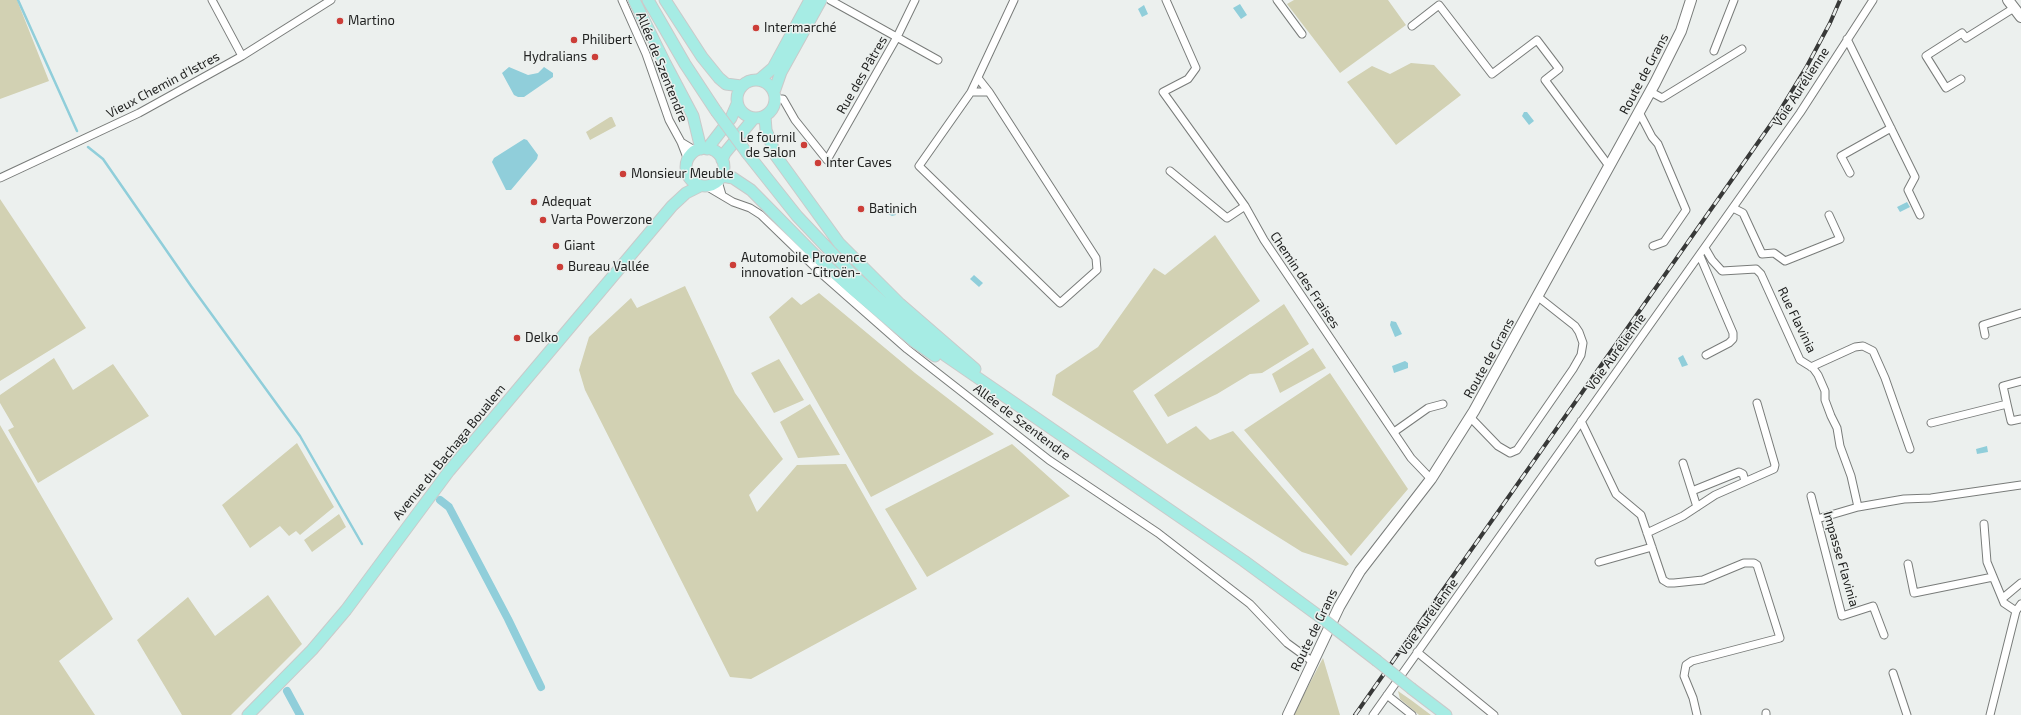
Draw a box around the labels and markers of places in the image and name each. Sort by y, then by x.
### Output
place label: Martino [348,13,395,29]
marker: Martino [335,16,345,26]
place label: Intermarché [764,20,837,36]
marker: Intermarché [751,23,761,33]
place label: Philibert [582,32,632,48]
marker: Philibert [569,35,579,45]
place label: Hydralians [523,49,587,65]
marker: Hydralians [590,52,600,62]
place label: Le fournil de Salon [740,130,796,161]
marker: Le fournil de Salon [799,140,809,150]
place label: Inter Caves [826,155,892,171]
marker: Inter Caves [813,158,823,168]
place label: Monsieur Meuble [631,166,734,182]
marker: Monsieur Meuble [618,169,628,179]
place label: Adequat [542,194,591,210]
marker: Adequat [529,197,539,207]
place label: Batinich [869,201,917,217]
marker: Batinich [856,204,866,214]
place label: Varta Powerzone [551,212,652,228]
marker: Varta Powerzone [538,215,548,225]
place label: Giant [564,238,595,254]
marker: Giant [551,241,561,251]
place label: Automobile Provence innovation -Citroën- [741,250,867,281]
place label: Bureau Vallée [568,259,649,275]
marker: Automobile Provence innovation -Citroën- [728,260,738,270]
marker: Bureau Vallée [555,262,565,272]
place label: Delko [525,330,558,346]
marker: Delko [512,333,522,343]

